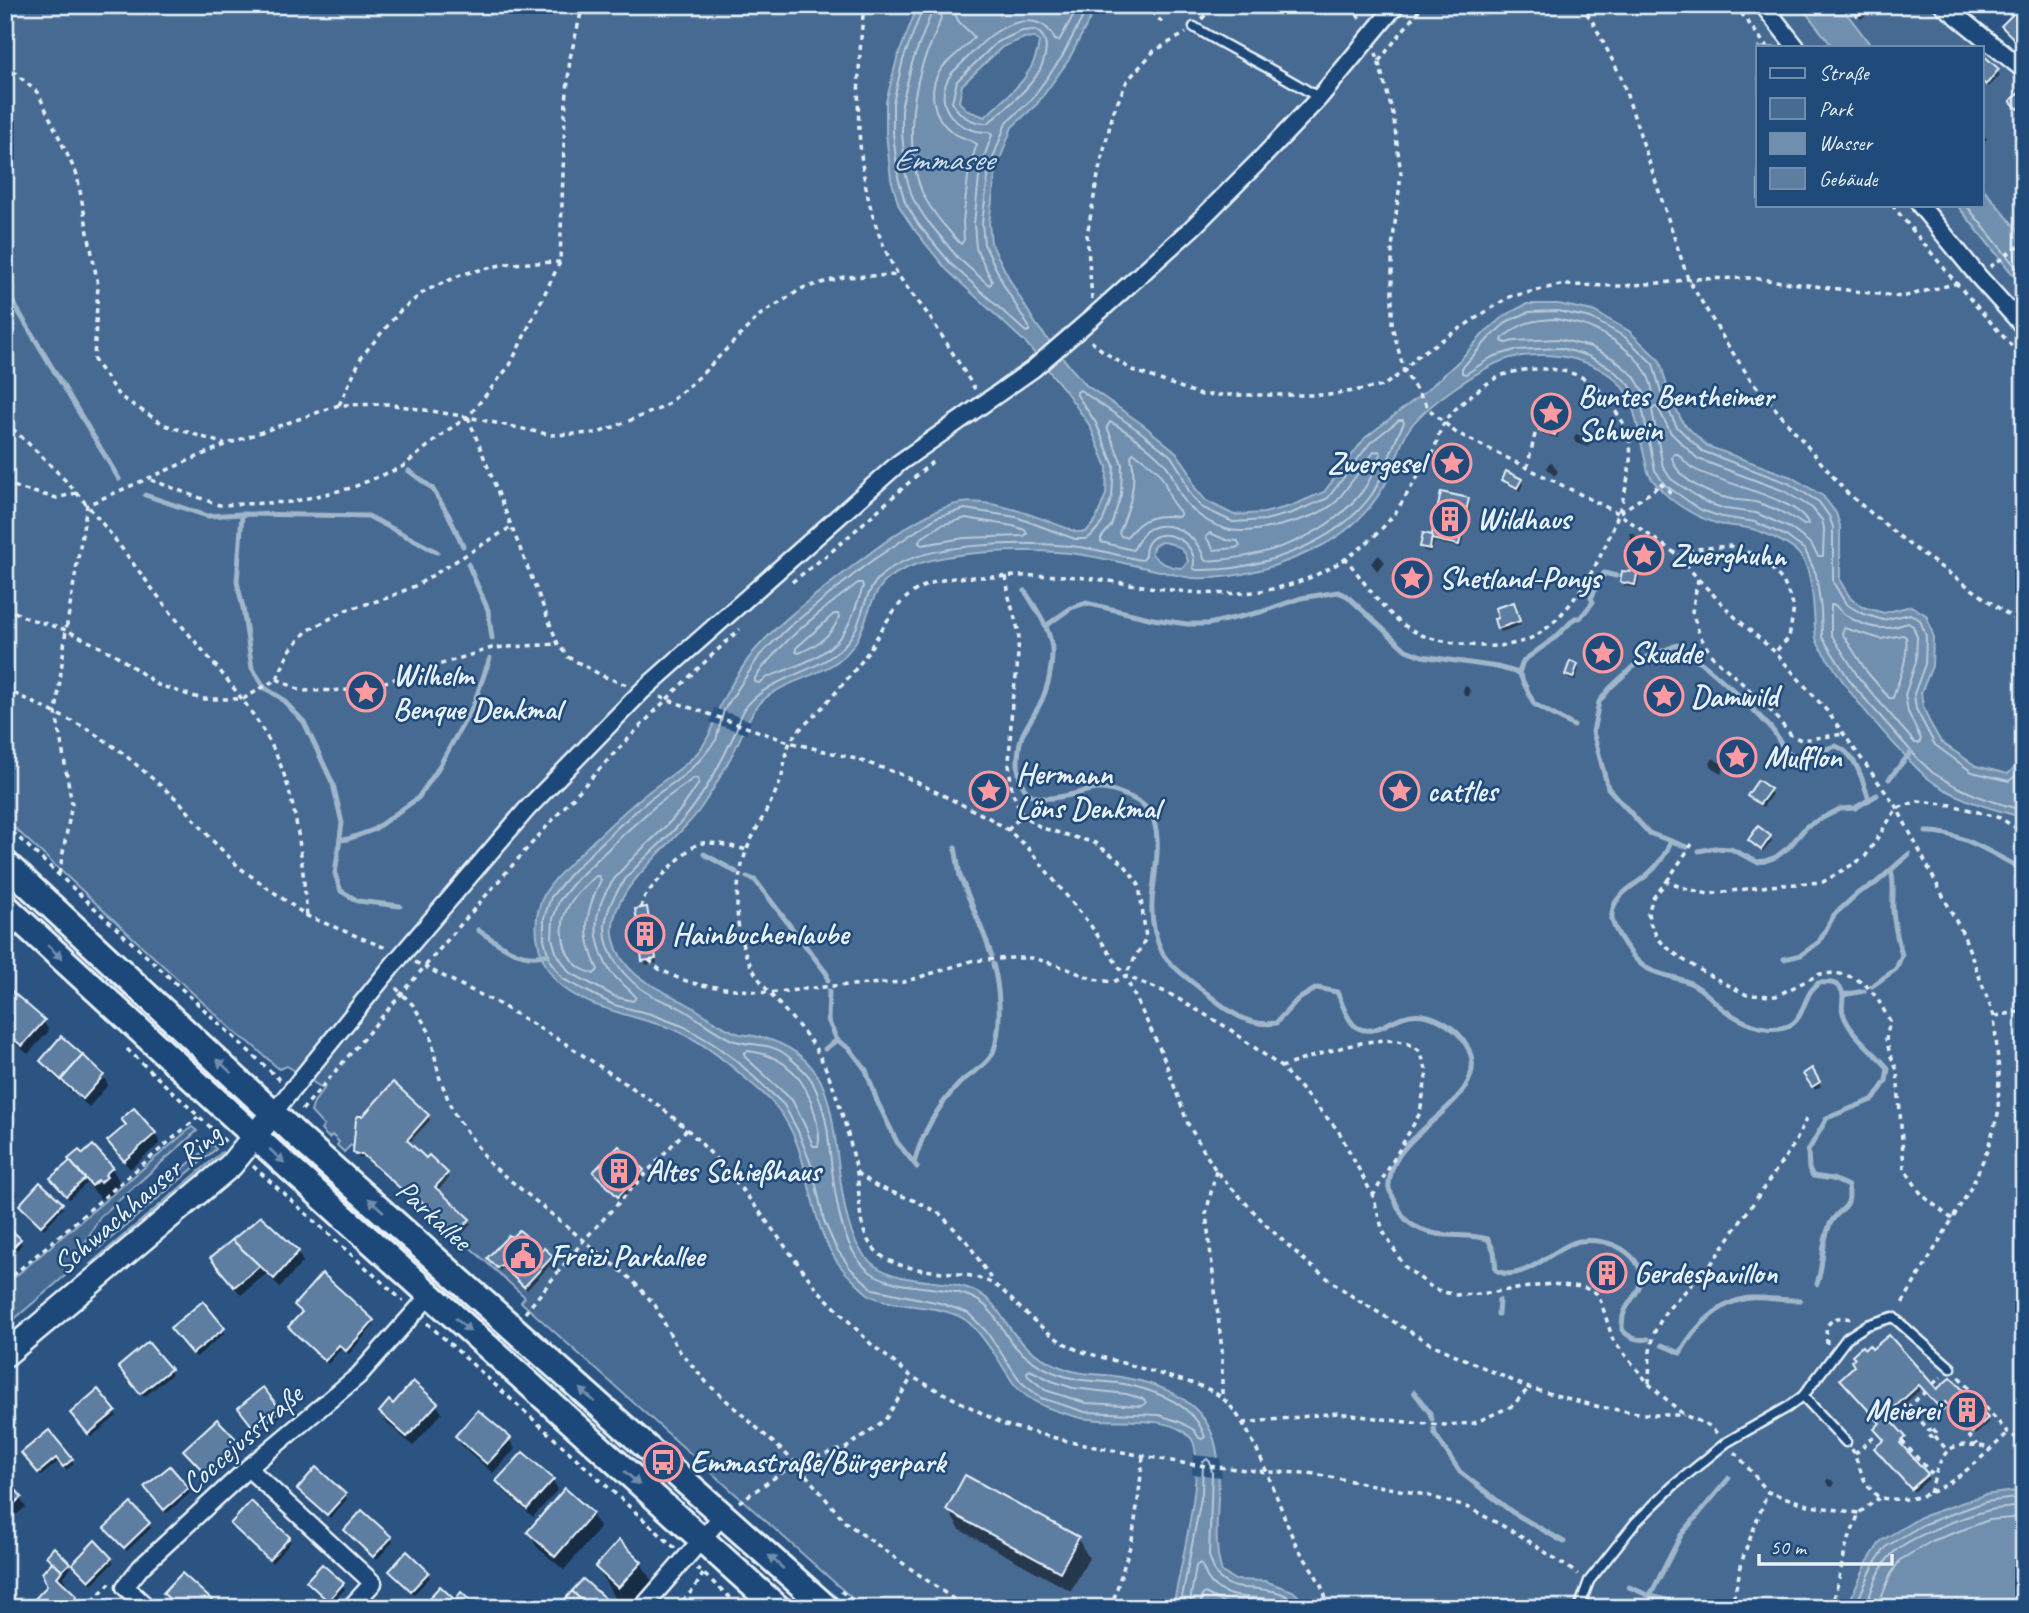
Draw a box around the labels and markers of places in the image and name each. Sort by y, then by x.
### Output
place label: Buntes Bentheimer Schwein [1578,377,1777,449]
place icon: Buntes Bentheimer Schwein [1530,392,1572,434]
place icon: Zwergesel [1431,442,1473,484]
place label: Zwergesel [1327,444,1431,482]
building icon: Wildhaus [1429,498,1471,540]
place label: Wildhaus [1477,500,1574,538]
place icon: Zwerghuhn [1623,534,1665,576]
place label: Zwerghuhn [1671,536,1788,574]
place icon: Shetland-Ponys [1391,557,1433,599]
place label: Shetland-Ponys [1439,559,1604,598]
place icon: Skudde [1582,632,1624,674]
place label: Skudde [1630,634,1704,672]
place label: Wilhelm Benque Denkmal [393,656,567,728]
place icon: Wilhelm Benque Denkmal [345,671,387,713]
place icon: Damwild [1643,675,1685,717]
place label: Damwild [1691,677,1783,715]
place icon: Mufflon [1716,736,1758,778]
place label: Mufflon [1764,738,1843,776]
place label: Hermann Löns Denkmal [1016,755,1165,827]
place icon: Hermann Löns Denkmal [968,770,1010,812]
place icon: cattles [1379,770,1421,812]
place label: cattles [1427,772,1501,810]
building icon: Hainbuchenlaube [624,913,666,955]
place label: Hainbuchenlaube [672,915,851,953]
building icon: Altes Schießhaus [598,1150,640,1192]
place label: Altes Schießhaus [646,1152,824,1190]
public building icon: Freizi Parkallee [502,1235,544,1277]
place label: Freizi Parkallee [550,1237,707,1275]
building icon: Gerdespavillon [1586,1252,1628,1294]
place label: Gerdespavillon [1634,1254,1778,1292]
building icon: Meierei [1946,1389,1988,1431]
place label: Meierei [1866,1391,1944,1429]
bus stop icon: Emmastraße/Bürgerpark [642,1441,684,1483]
place label: Emmastraße/Bürgerpark [690,1443,948,1481]

